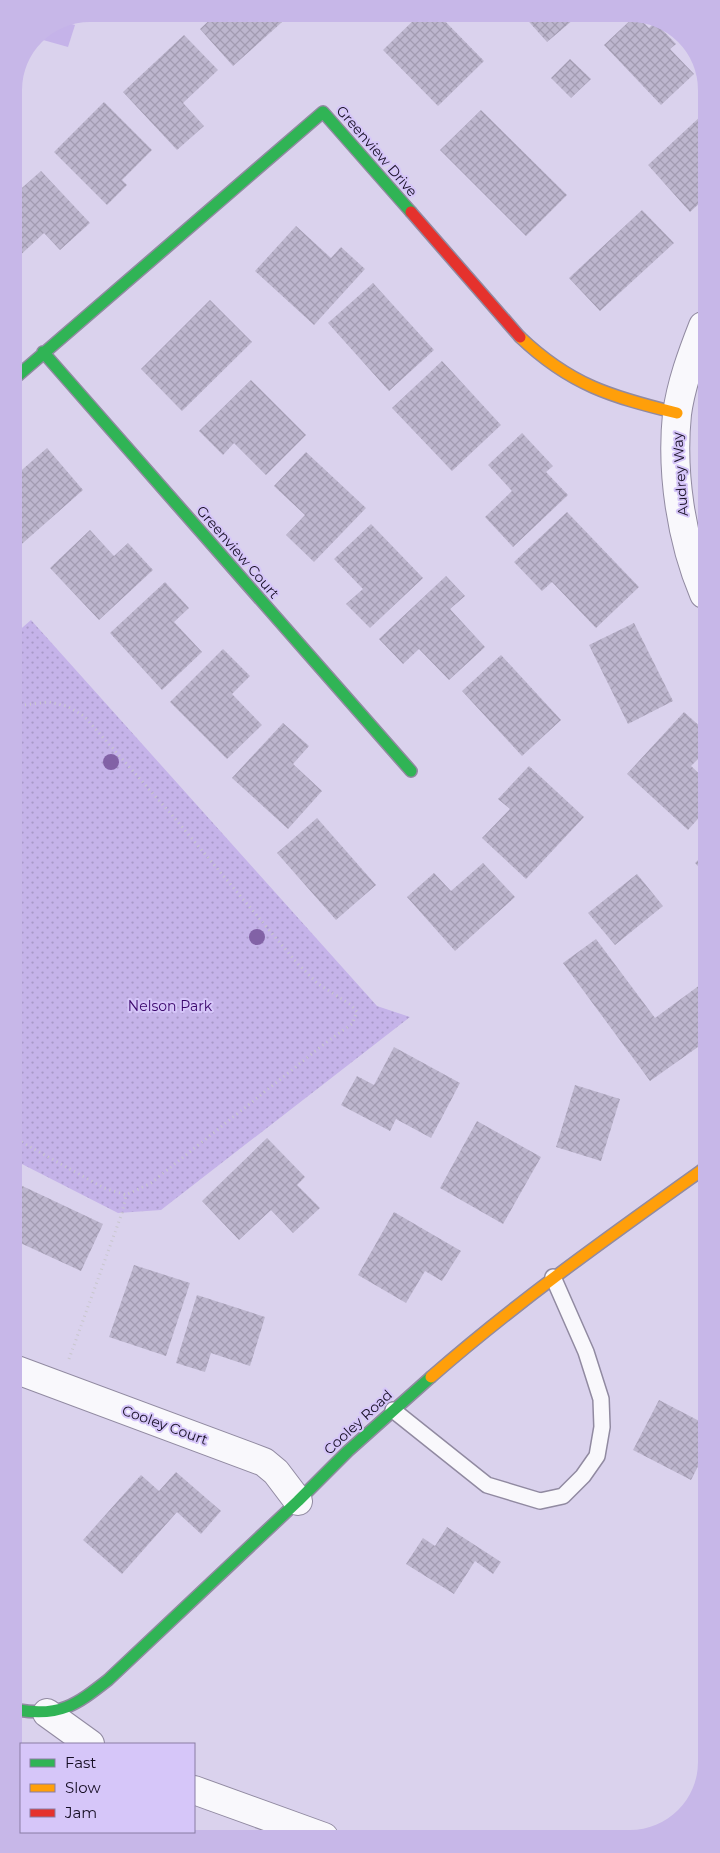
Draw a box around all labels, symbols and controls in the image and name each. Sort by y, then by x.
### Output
street label: Greenview Drive [333,102,421,200]
street label: Audrey Way [668,431,692,517]
street label: Greenview Court [193,502,284,602]
park label: Nelson Park [128,997,213,1015]
street label: Cooley Road [320,1386,396,1458]
street label: Cooley Court [120,1401,211,1449]
legend [20,1743,195,1833]
text: Fast [65,1753,96,1772]
text: Slow [65,1778,101,1797]
text: Jam [64,1803,97,1822]

